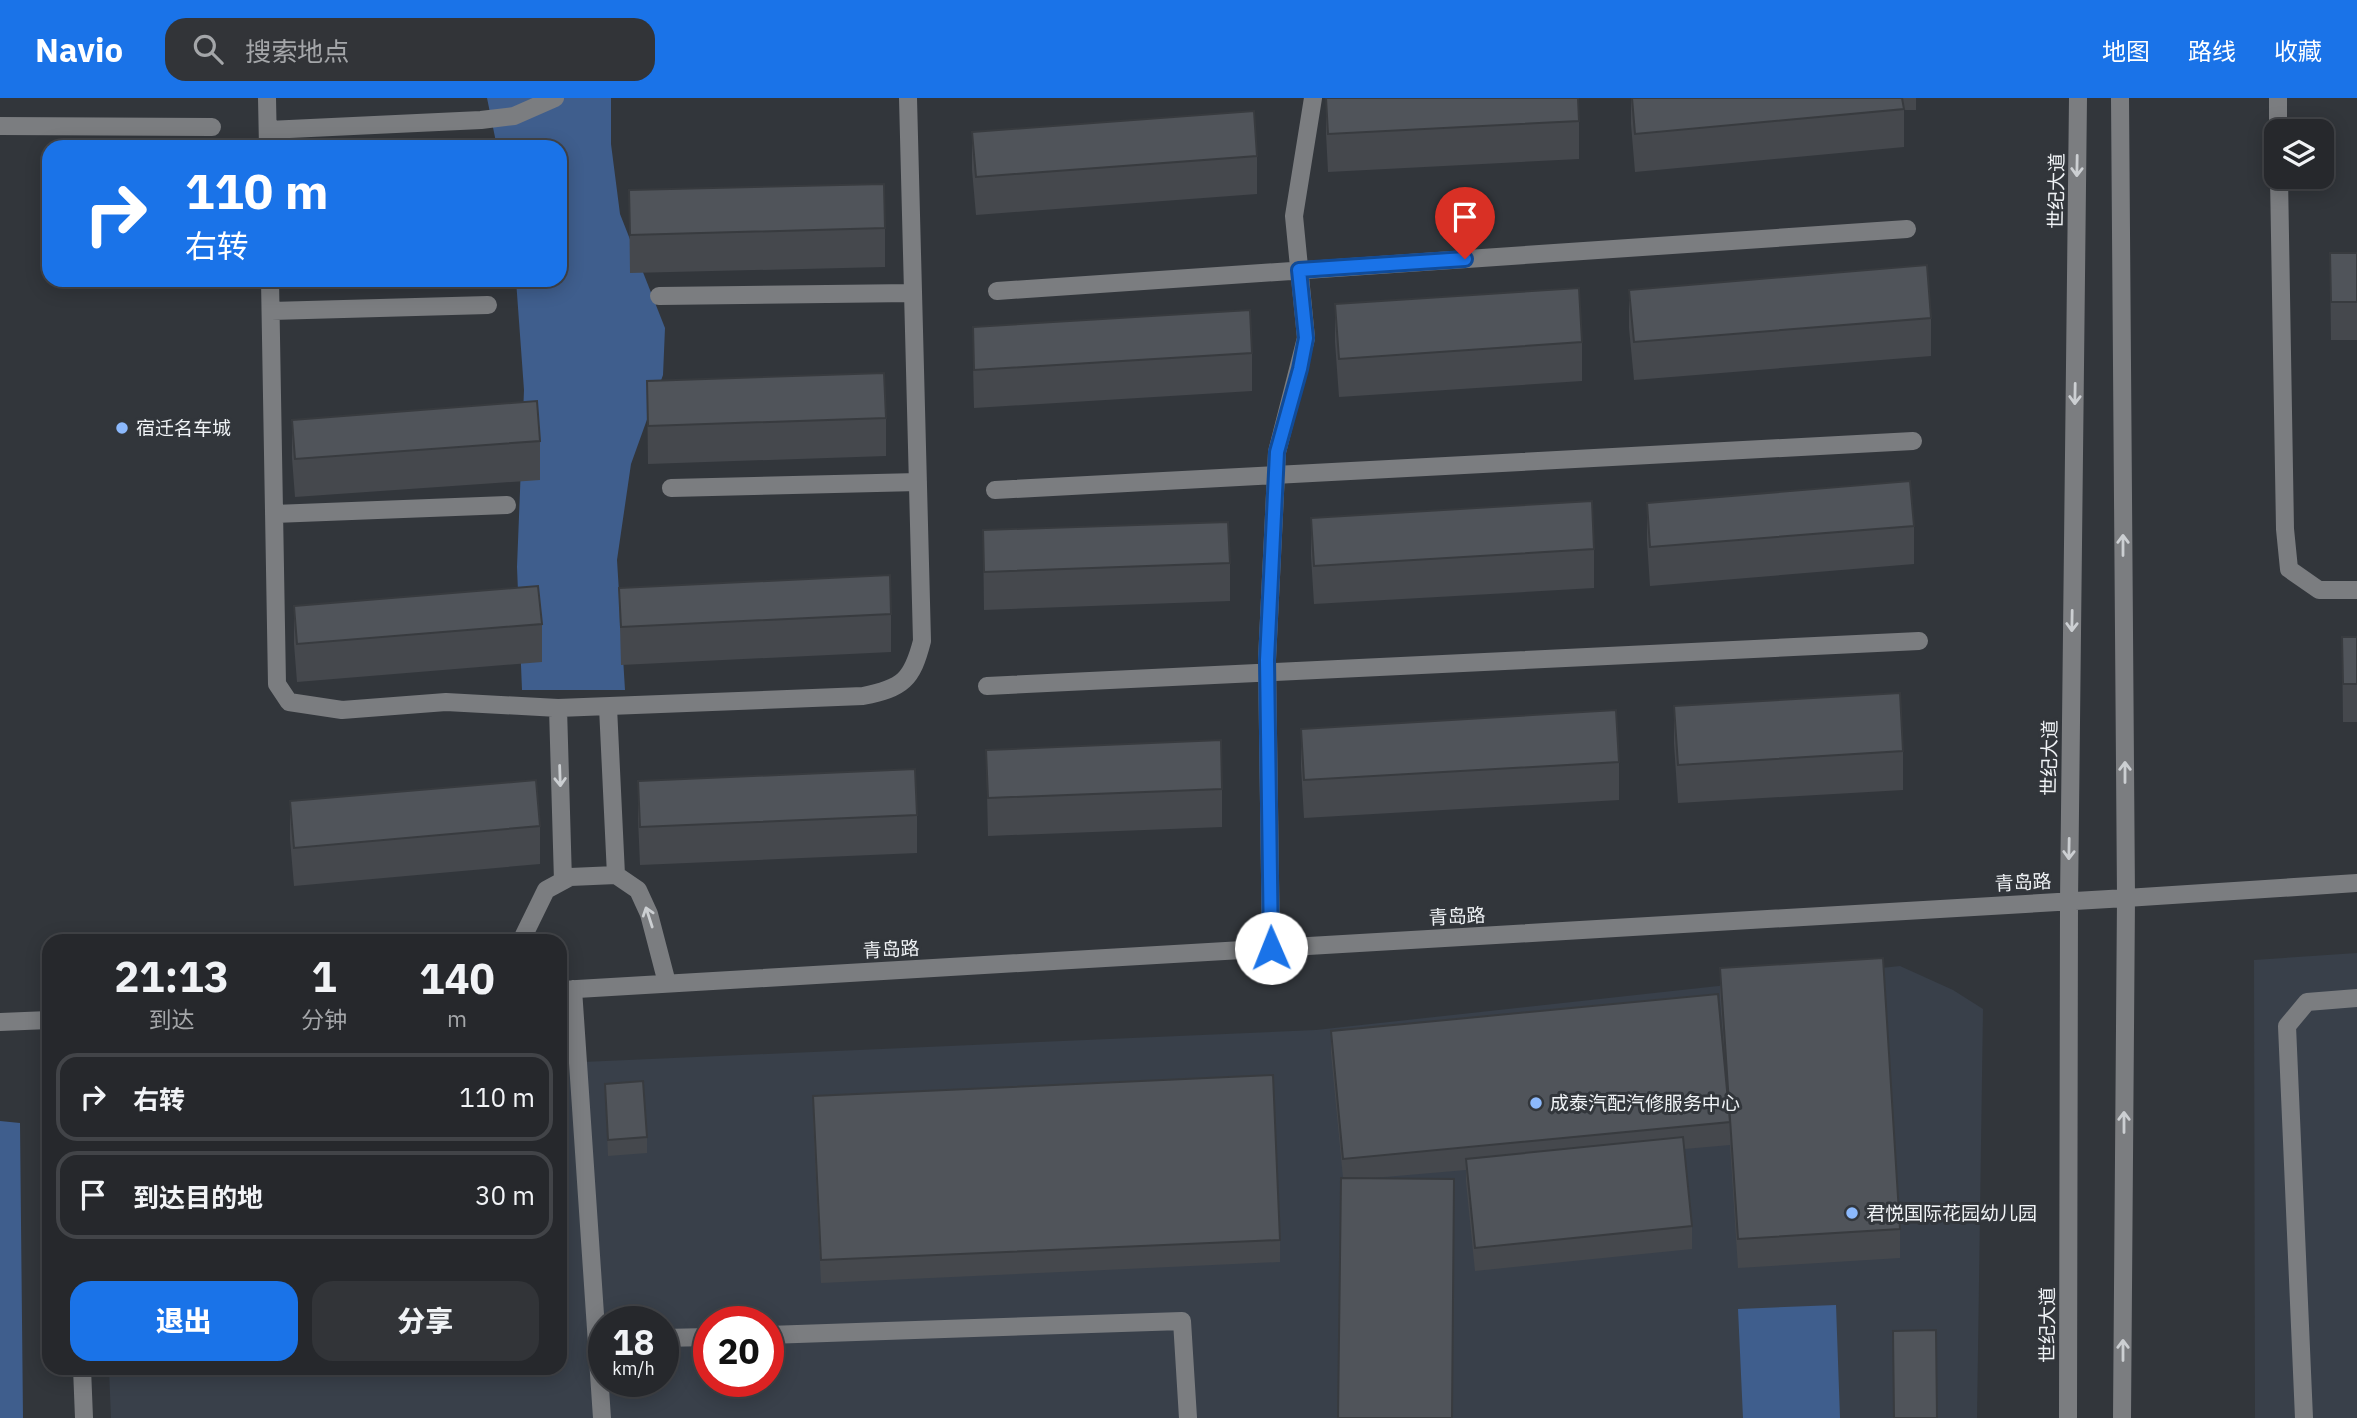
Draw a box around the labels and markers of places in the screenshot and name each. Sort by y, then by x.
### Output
pin [1435,187,1495,259]
place label: 宿迁名车城 [136,416,231,440]
marker: 宿迁名车城 [114,420,130,436]
place label: 成泰汽配汽修服务中心 [1550,1091,1740,1115]
marker: 成泰汽配汽修服务中心 [1528,1095,1544,1111]
place label: 君悦国际花园幼儿园 [1866,1201,2037,1225]
marker: 君悦国际花园幼儿园 [1844,1205,1860,1221]

